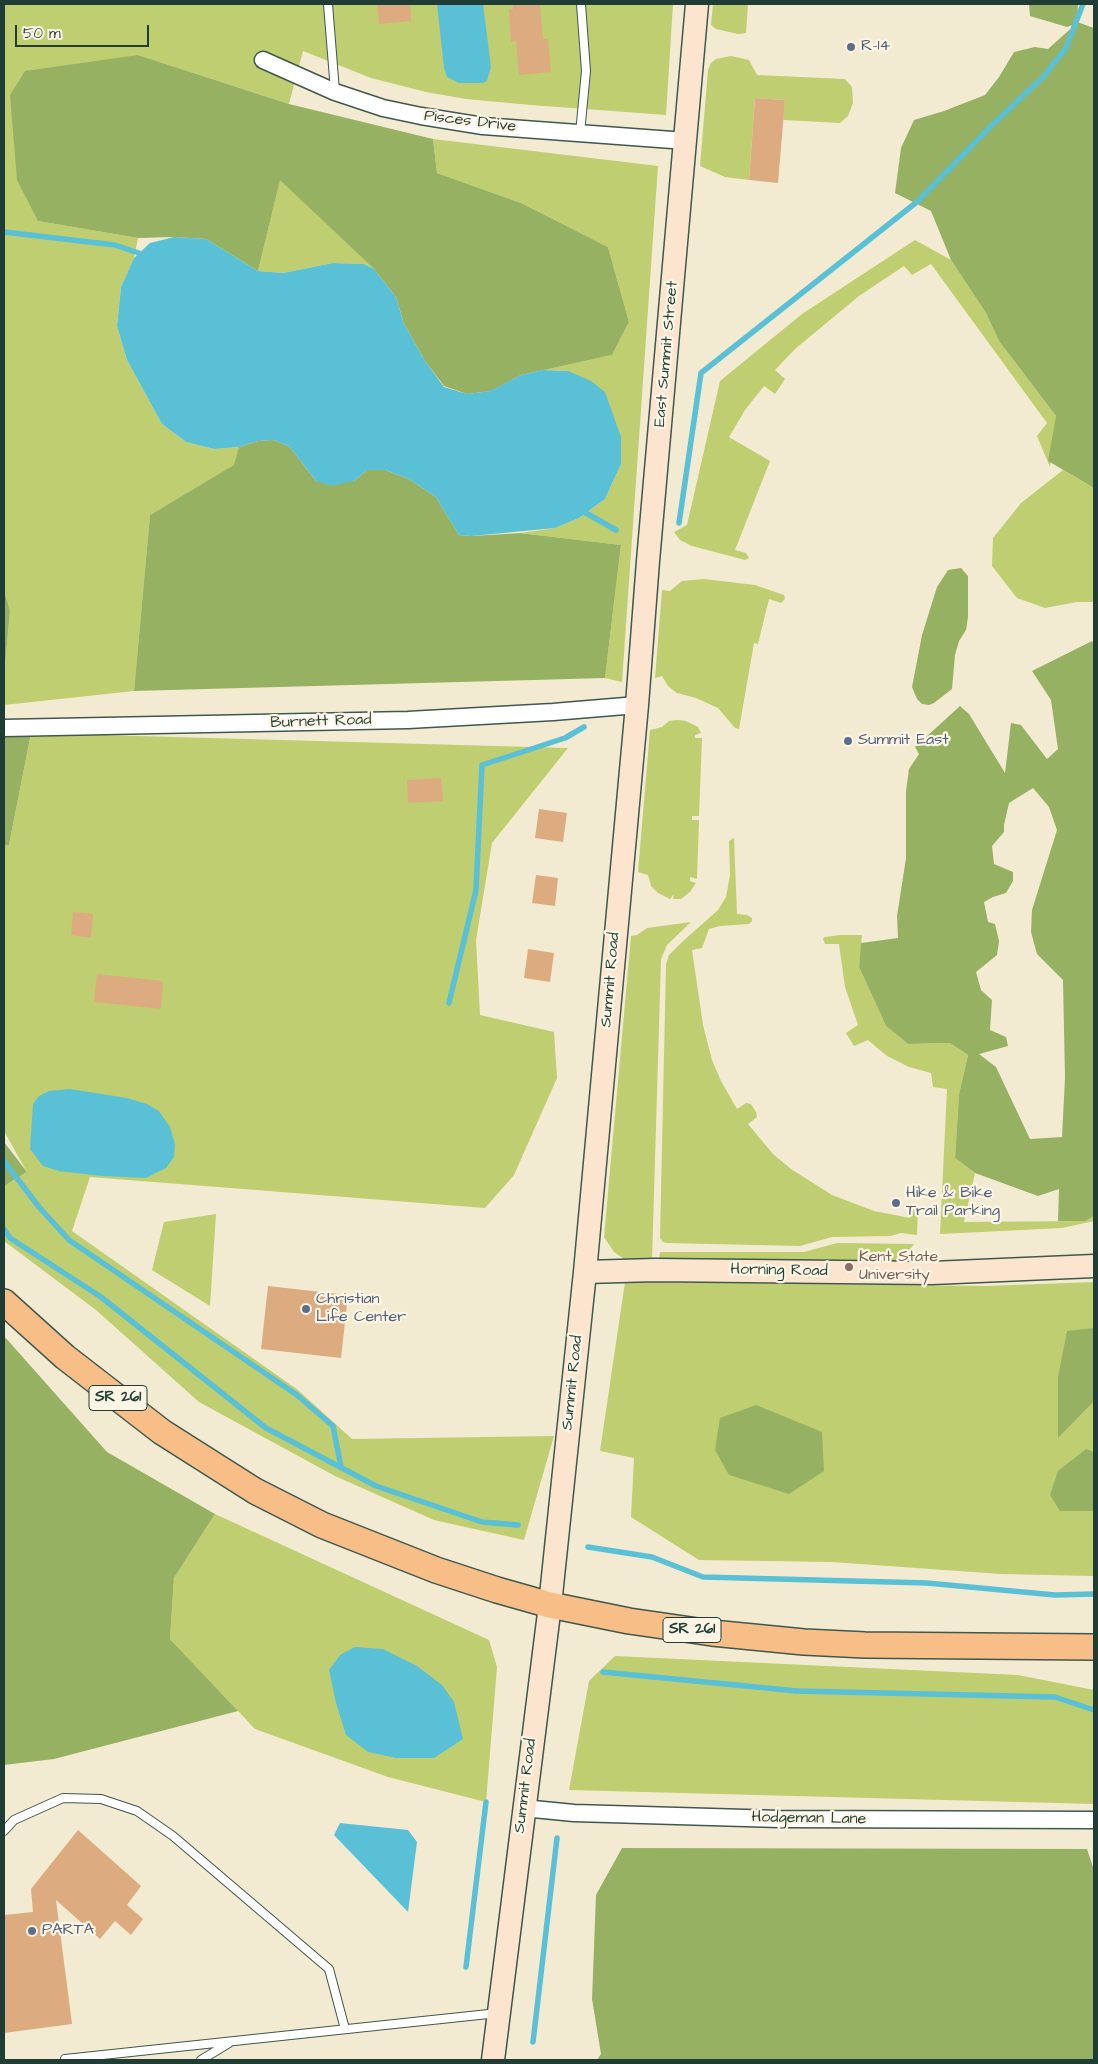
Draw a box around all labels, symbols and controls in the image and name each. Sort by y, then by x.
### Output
scale bar [18,15,151,47]
text: 50 m [23,23,61,44]
place label: R-14 [861,37,890,57]
marker: R-14 [845,41,857,53]
street label: Pisces Drive [423,107,517,137]
street label: East Summit Street [651,280,683,428]
street label: Burnett Road [270,711,372,733]
place label: Summit East [858,731,949,751]
marker: Summit East [842,735,854,747]
street label: Summit Road [597,932,625,1028]
place label: Hike & Bike Trail Parking [906,1184,1000,1222]
marker: Hike & Bike Trail Parking [890,1197,902,1209]
place label: Kent State University [859,1248,938,1286]
street label: Horning Road [730,1261,828,1281]
marker: Kent State University [843,1261,855,1273]
place label: Christian Life Center [316,1290,406,1328]
marker: Christian Life Center [300,1303,312,1315]
street label: Summit Road [558,1335,588,1431]
road number: SR 261 [89,1386,147,1410]
road number: SR 261 [663,1618,721,1642]
street label: Summit Road [511,1738,541,1834]
street label: Hodgeman Lane [752,1808,866,1830]
place label: PARTA [42,1921,94,1941]
marker: PARTA [26,1925,38,1937]

